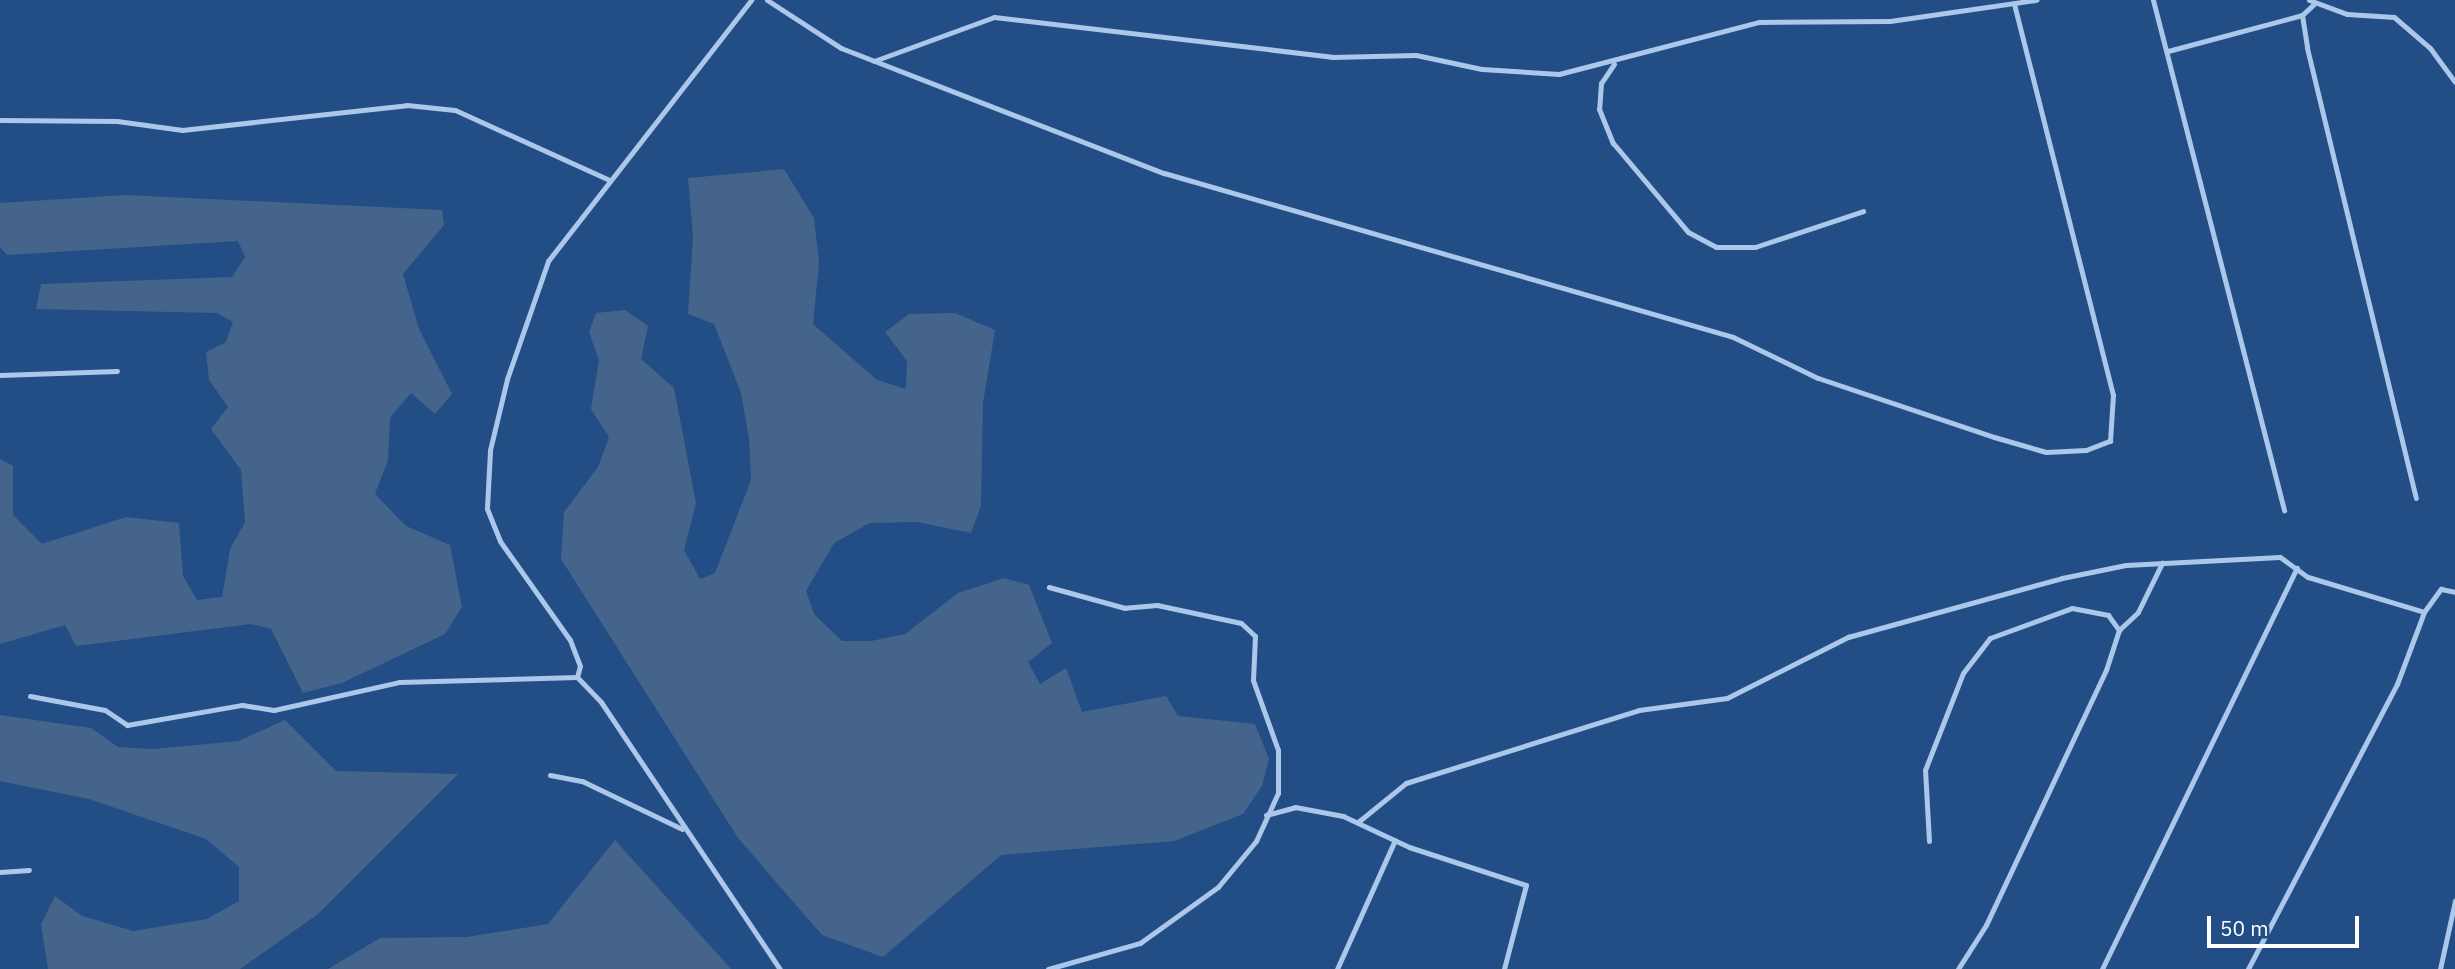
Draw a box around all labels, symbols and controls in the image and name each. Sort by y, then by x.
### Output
scale bar [2210,902,2362,946]
text: 50 m [2220,914,2269,942]

